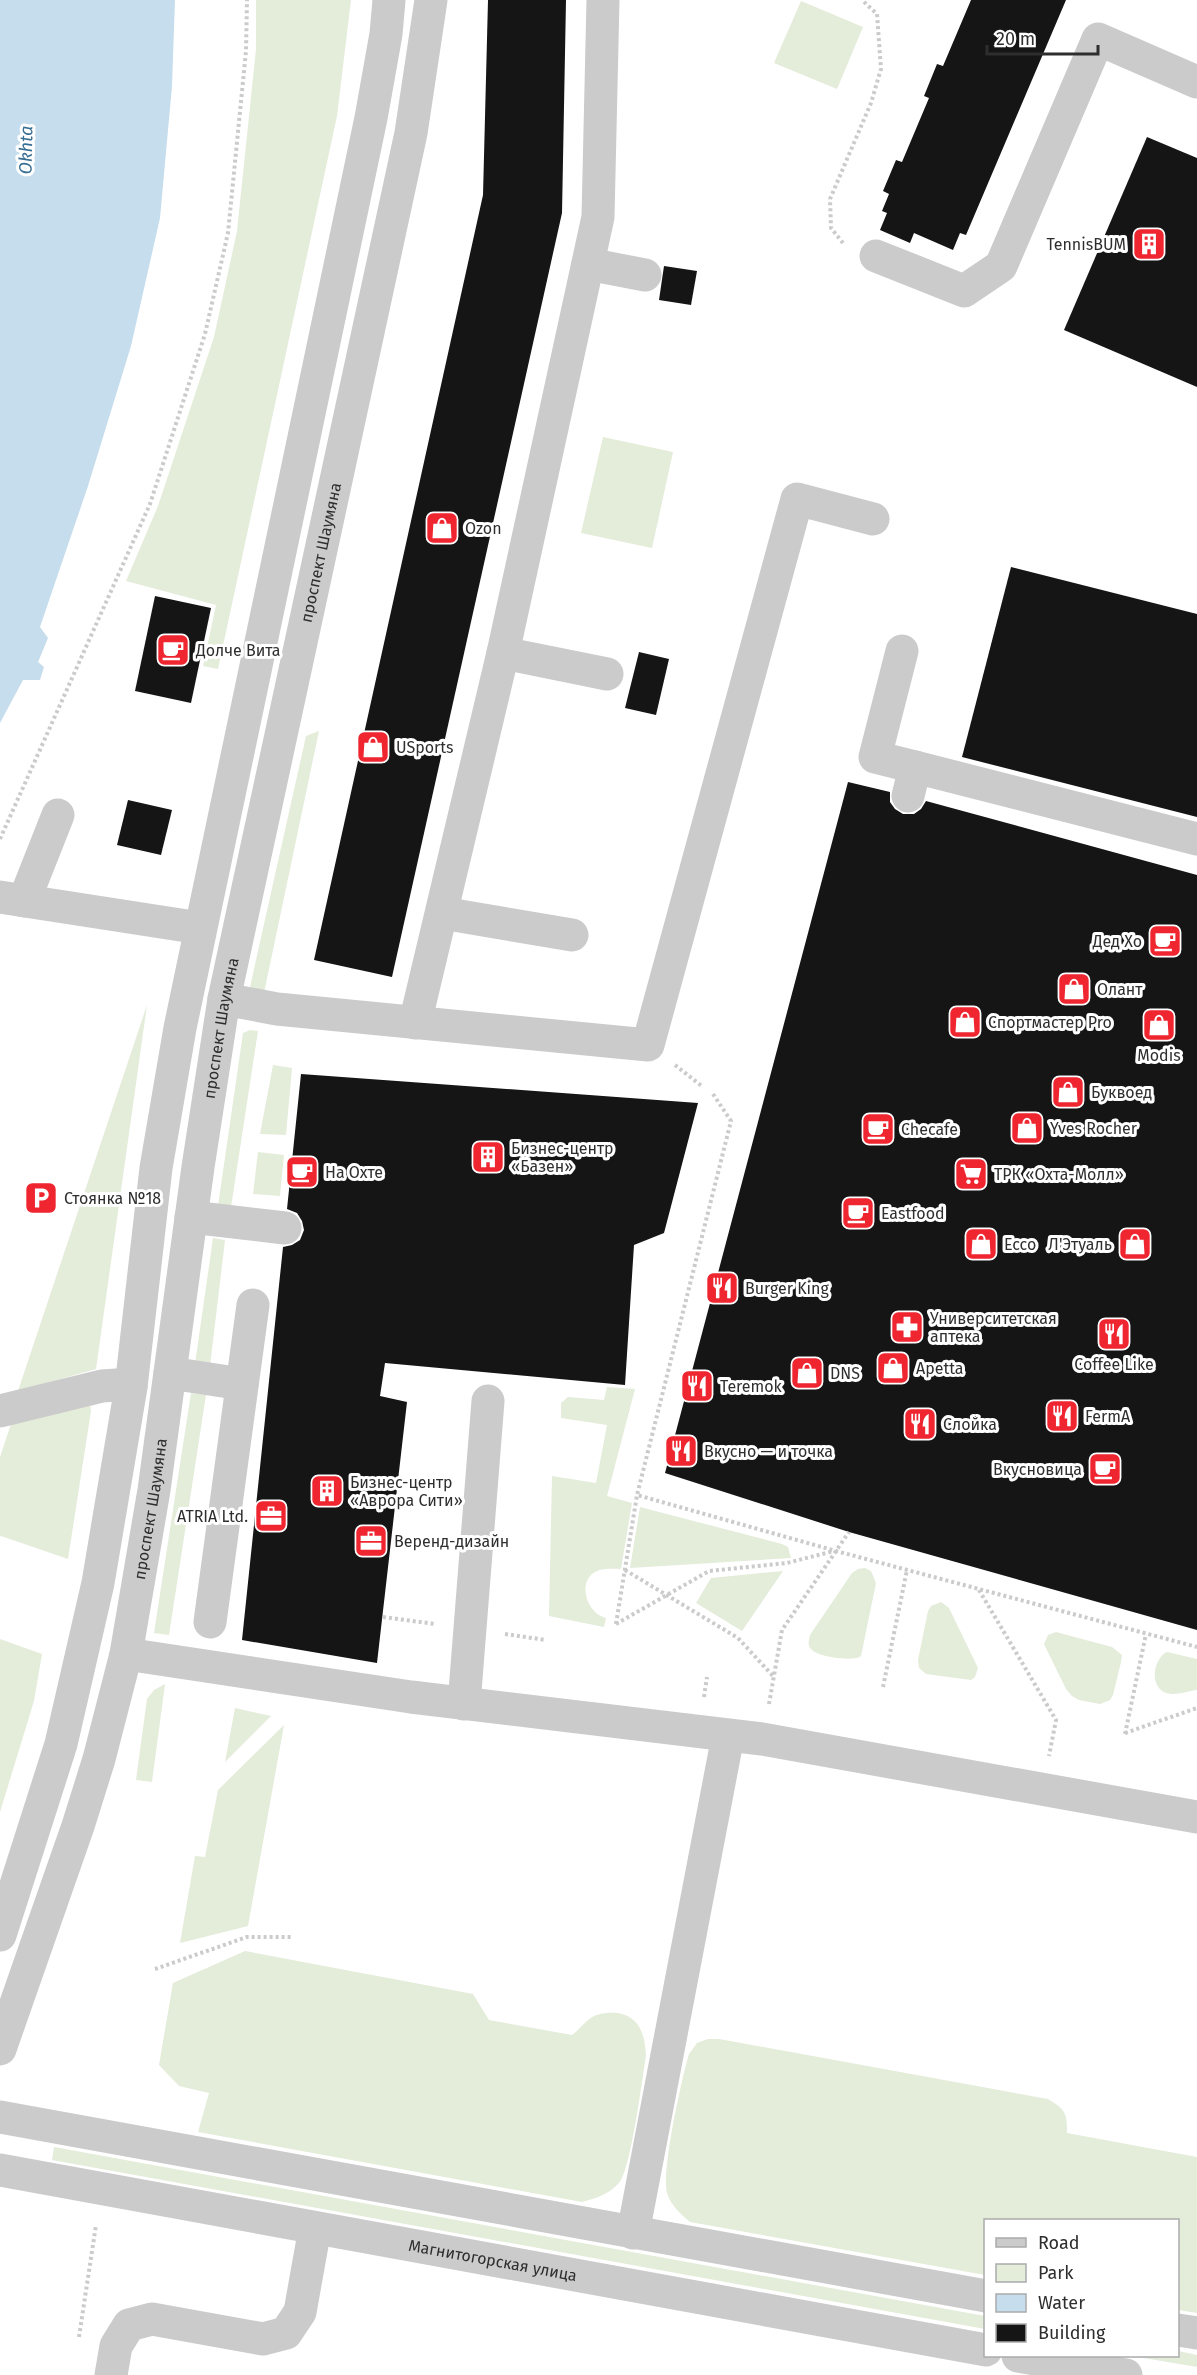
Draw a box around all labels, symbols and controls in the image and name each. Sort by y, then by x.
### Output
scale bar [987,18,1098,56]
text: 20 m [996,28,1035,50]
water label: Okhta [15,125,37,175]
building icon: TennisBUM [1131,226,1167,262]
place label: TennisBUM [1046,235,1126,254]
street label: проспект Шаумяна [296,481,345,624]
shop icon: Ozon [424,510,460,546]
place label: Ozon [465,519,502,538]
cafe icon: Долче Вита [155,632,191,668]
place label: Долче Вита [195,641,281,660]
shop icon: USports [355,729,391,765]
place label: USports [396,738,453,757]
cafe icon: Дед Хо [1147,923,1183,959]
place label: Дед Хо [1092,932,1142,951]
street label: проспект Шаумяна [199,956,242,1100]
shop icon: Олант [1056,971,1092,1007]
place label: Олант [1097,980,1143,999]
shop icon: Спортмастер Pro [947,1004,983,1040]
shop icon: Modis [1141,1007,1177,1043]
place label: Спортмастер Pro [988,1013,1112,1032]
place label: Modis [1137,1046,1181,1065]
shop icon: Буквоед [1050,1074,1086,1110]
place label: Буквоед [1091,1083,1152,1102]
shop icon: Yves Rocher [1009,1110,1045,1146]
cafe icon: Checafe [860,1111,896,1147]
place label: Yves Rocher [1050,1119,1138,1138]
place label: Checafe [901,1120,958,1139]
building icon: Бизнес-центр «Базен» [470,1139,506,1175]
place label: Бизнес-центр «Базен» [511,1139,614,1176]
cafe icon: На Охте [284,1154,320,1190]
supermarket icon: ТРК «Охта-Молл» [953,1156,989,1192]
place label: На Охте [325,1163,383,1182]
place label: ТРК «Охта-Молл» [994,1165,1124,1184]
parking icon: Стоянка №18 [23,1180,59,1216]
place label: Стоянка №18 [64,1189,161,1208]
cafe icon: Eastfood [840,1195,876,1231]
place label: Eastfood [881,1204,945,1223]
shop icon: Ecco [963,1226,999,1262]
shop icon: Л'Этуаль [1117,1226,1153,1262]
place label: Ecco [1004,1235,1036,1254]
place label: Л'Этуаль [1048,1235,1112,1254]
restaurant icon: Burger King [704,1270,740,1306]
place label: Burger King [745,1279,829,1298]
pharmacy icon: Университетская аптека [889,1309,925,1345]
place label: Университетская аптека [930,1309,1057,1346]
restaurant icon: Coffee Like [1096,1316,1132,1352]
shop icon: Apetta [875,1350,911,1386]
shop icon: DNS [789,1355,825,1391]
place label: Coffee Like [1074,1355,1154,1374]
place label: Apetta [916,1359,964,1378]
place label: DNS [830,1364,860,1383]
restaurant icon: Teremok [679,1368,715,1404]
place label: Teremok [720,1377,783,1396]
restaurant icon: FermA [1044,1398,1080,1434]
restaurant icon: Слойка [902,1406,938,1442]
place label: FermA [1085,1407,1131,1426]
place label: Слойка [943,1415,997,1434]
restaurant icon: Вкусно — и точка [663,1433,699,1469]
street label: проспект Шаумяна [129,1437,170,1581]
place label: Вкусно — и точка [704,1442,833,1461]
cafe icon: Вкусновица [1087,1451,1123,1487]
place label: Вкусновица [993,1460,1082,1479]
building icon: Бизнес-центр «Аврора Сити» [309,1473,345,1509]
place label: Бизнес-центр «Аврора Сити» [350,1473,463,1510]
office icon: ATRIA Ltd. [253,1498,289,1534]
place label: ATRIA Ltd. [177,1507,248,1526]
office icon: Веренд-дизайн [353,1523,389,1559]
place label: Веренд-дизайн [394,1532,509,1551]
legend [984,2219,1179,2357]
text: Road [1038,2232,1080,2254]
street label: Магнитогорская улица [407,2235,579,2285]
text: Park [1038,2262,1074,2284]
text: Water [1038,2292,1085,2314]
text: Building [1038,2322,1106,2344]

